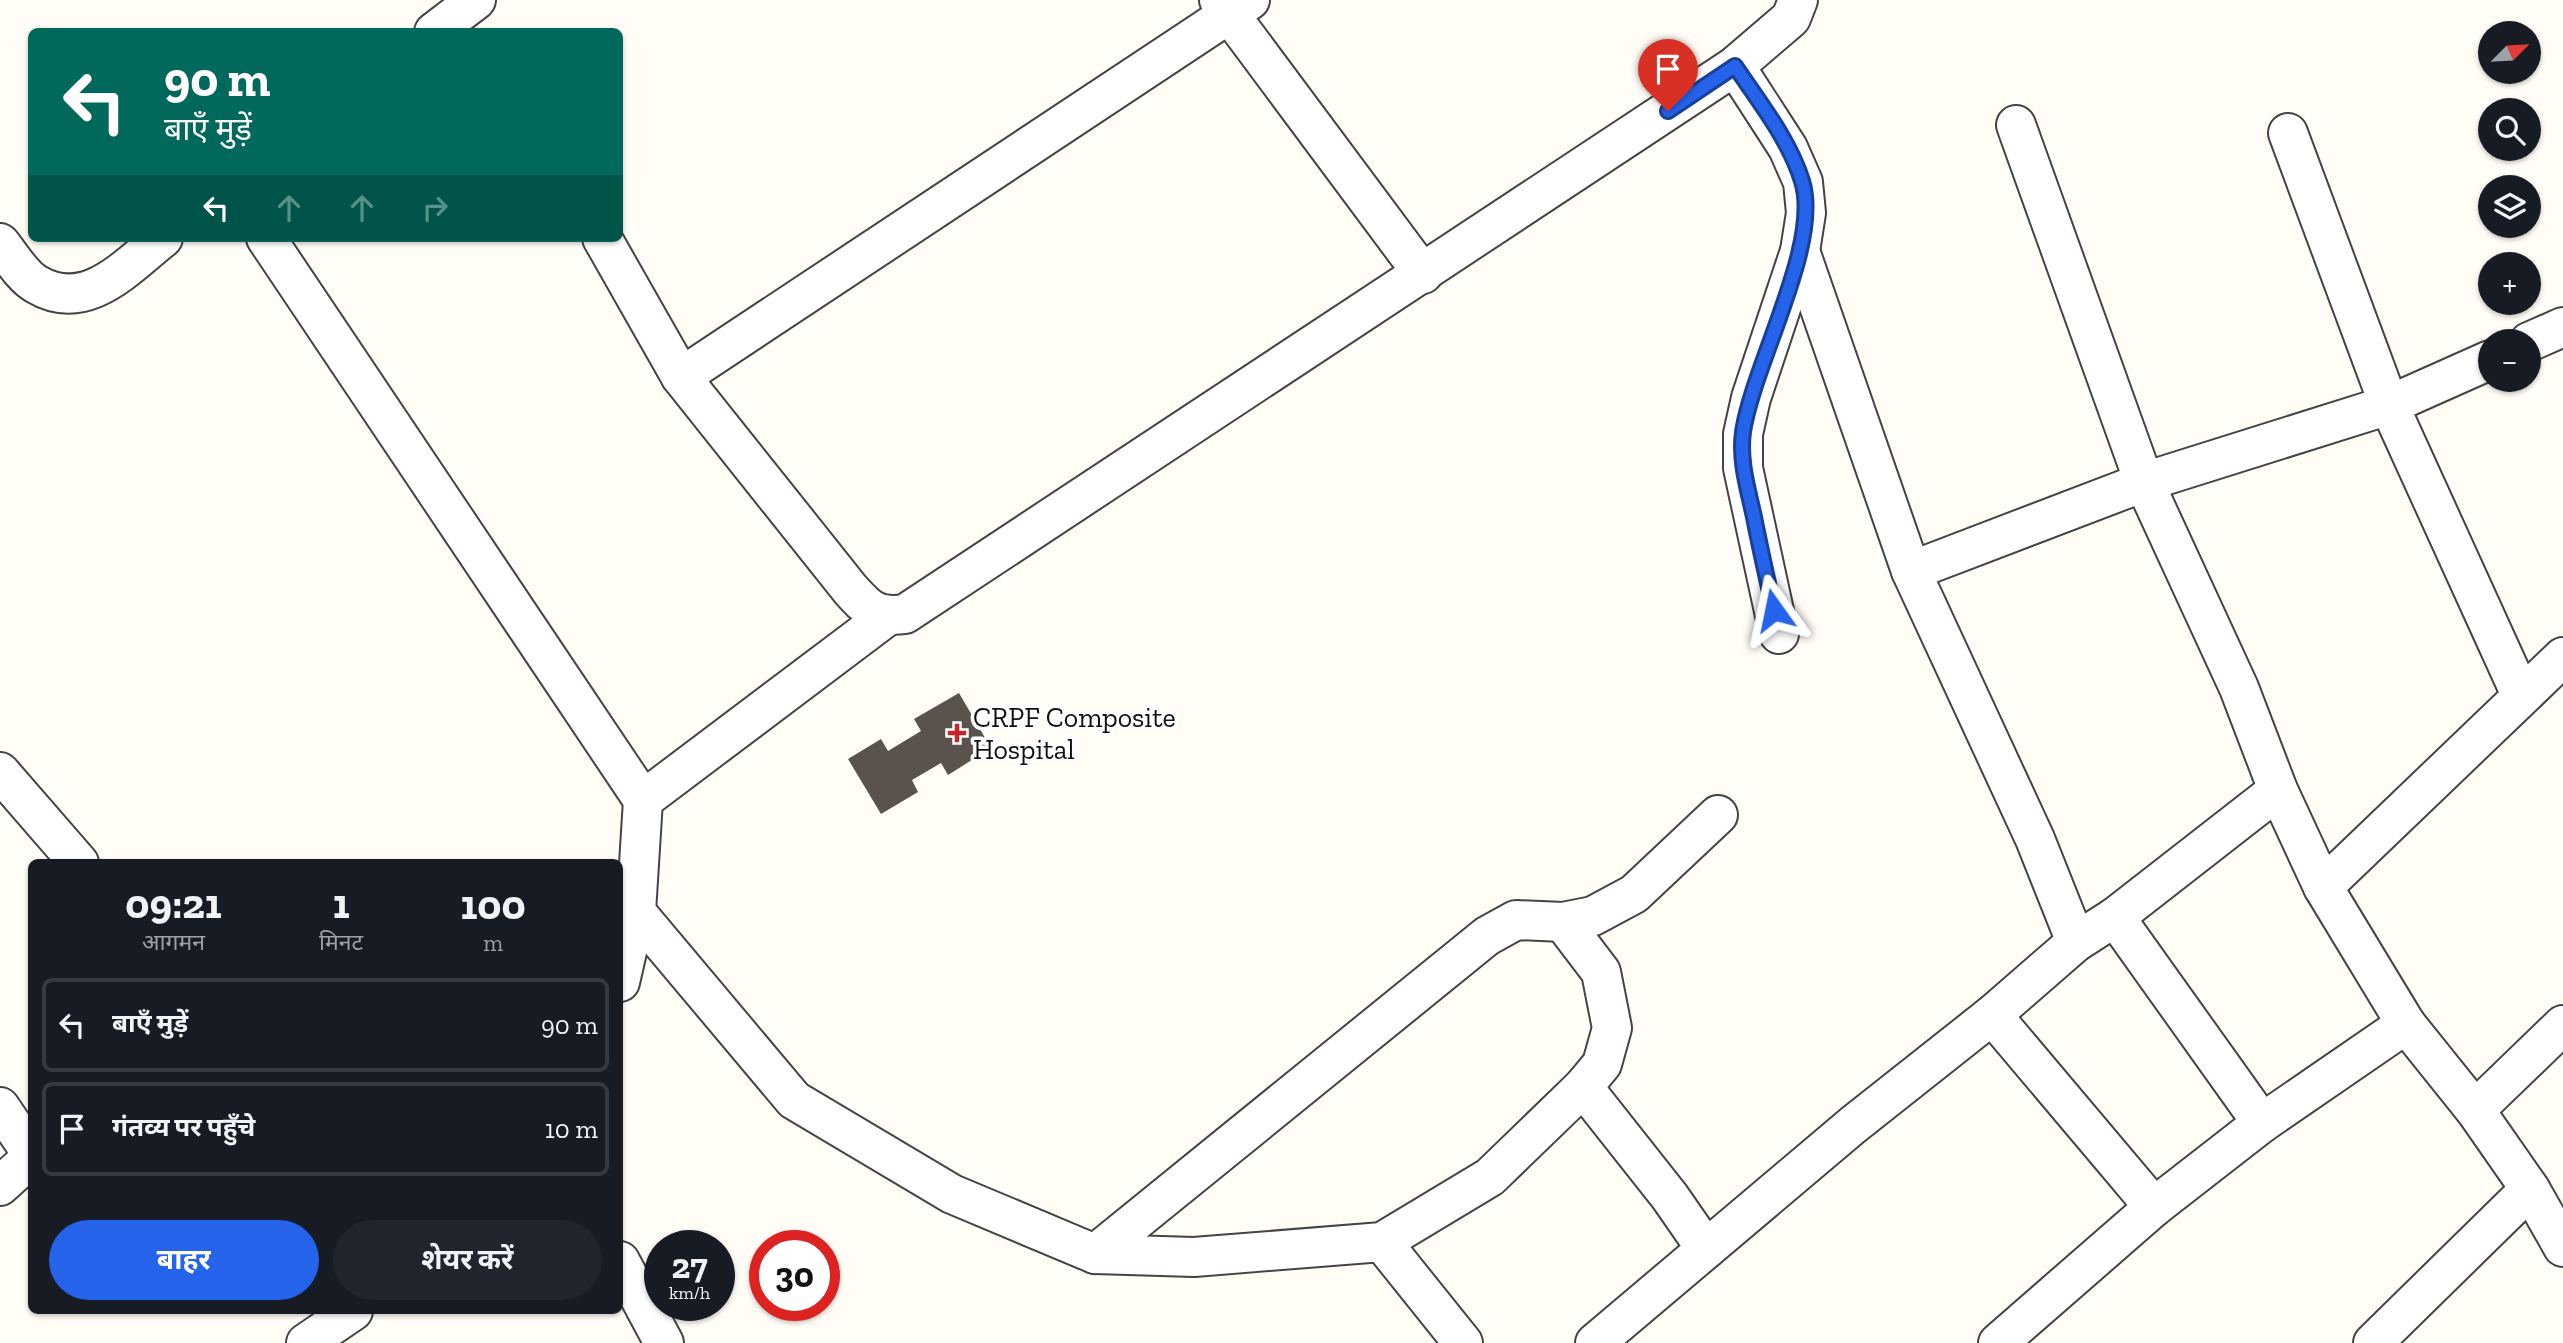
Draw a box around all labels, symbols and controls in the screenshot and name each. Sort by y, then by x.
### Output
north arrow [2478,21,2541,84]
map controls [2478,21,2541,392]
pin [1638,39,1698,111]
text: 90 m [164,50,271,109]
icon: arrive [1649,50,1687,88]
icon: left [49,56,140,147]
button: search [2478,98,2541,161]
text: बाएँ मुड़ें [164,110,252,148]
button: layers [2478,175,2541,238]
icon: left [197,189,235,227]
icon: ahead [270,189,308,227]
icon: ahead [343,189,381,227]
icon: right [416,189,454,227]
button: + [2478,252,2541,315]
button: − [2478,329,2541,392]
position arrow [1737,573,1811,647]
place label: CRPF Composite Hospital [973,701,1176,766]
marker: CRPF Composite Hospital [947,723,967,743]
text: 09:21 [125,878,222,929]
text: 1 [333,878,350,929]
text: 100 [460,879,526,930]
text: आगमन [142,928,205,956]
text: मिनट [319,928,363,956]
text: m [483,929,503,957]
icon: left [53,1006,91,1044]
text: बाएँ मुड़ें [112,1007,188,1039]
text: 90 m [541,1009,598,1041]
icon: arrive [53,1110,91,1148]
text: गंतव्य पर पहुँचे [112,1111,255,1143]
text: 10 m [545,1113,598,1145]
button: बाहर [49,1220,319,1300]
button: शेयर करें [333,1220,602,1300]
speed limit sign: 30 [749,1230,840,1321]
text: 27 [671,1245,708,1287]
text: km/h [669,1282,710,1304]

